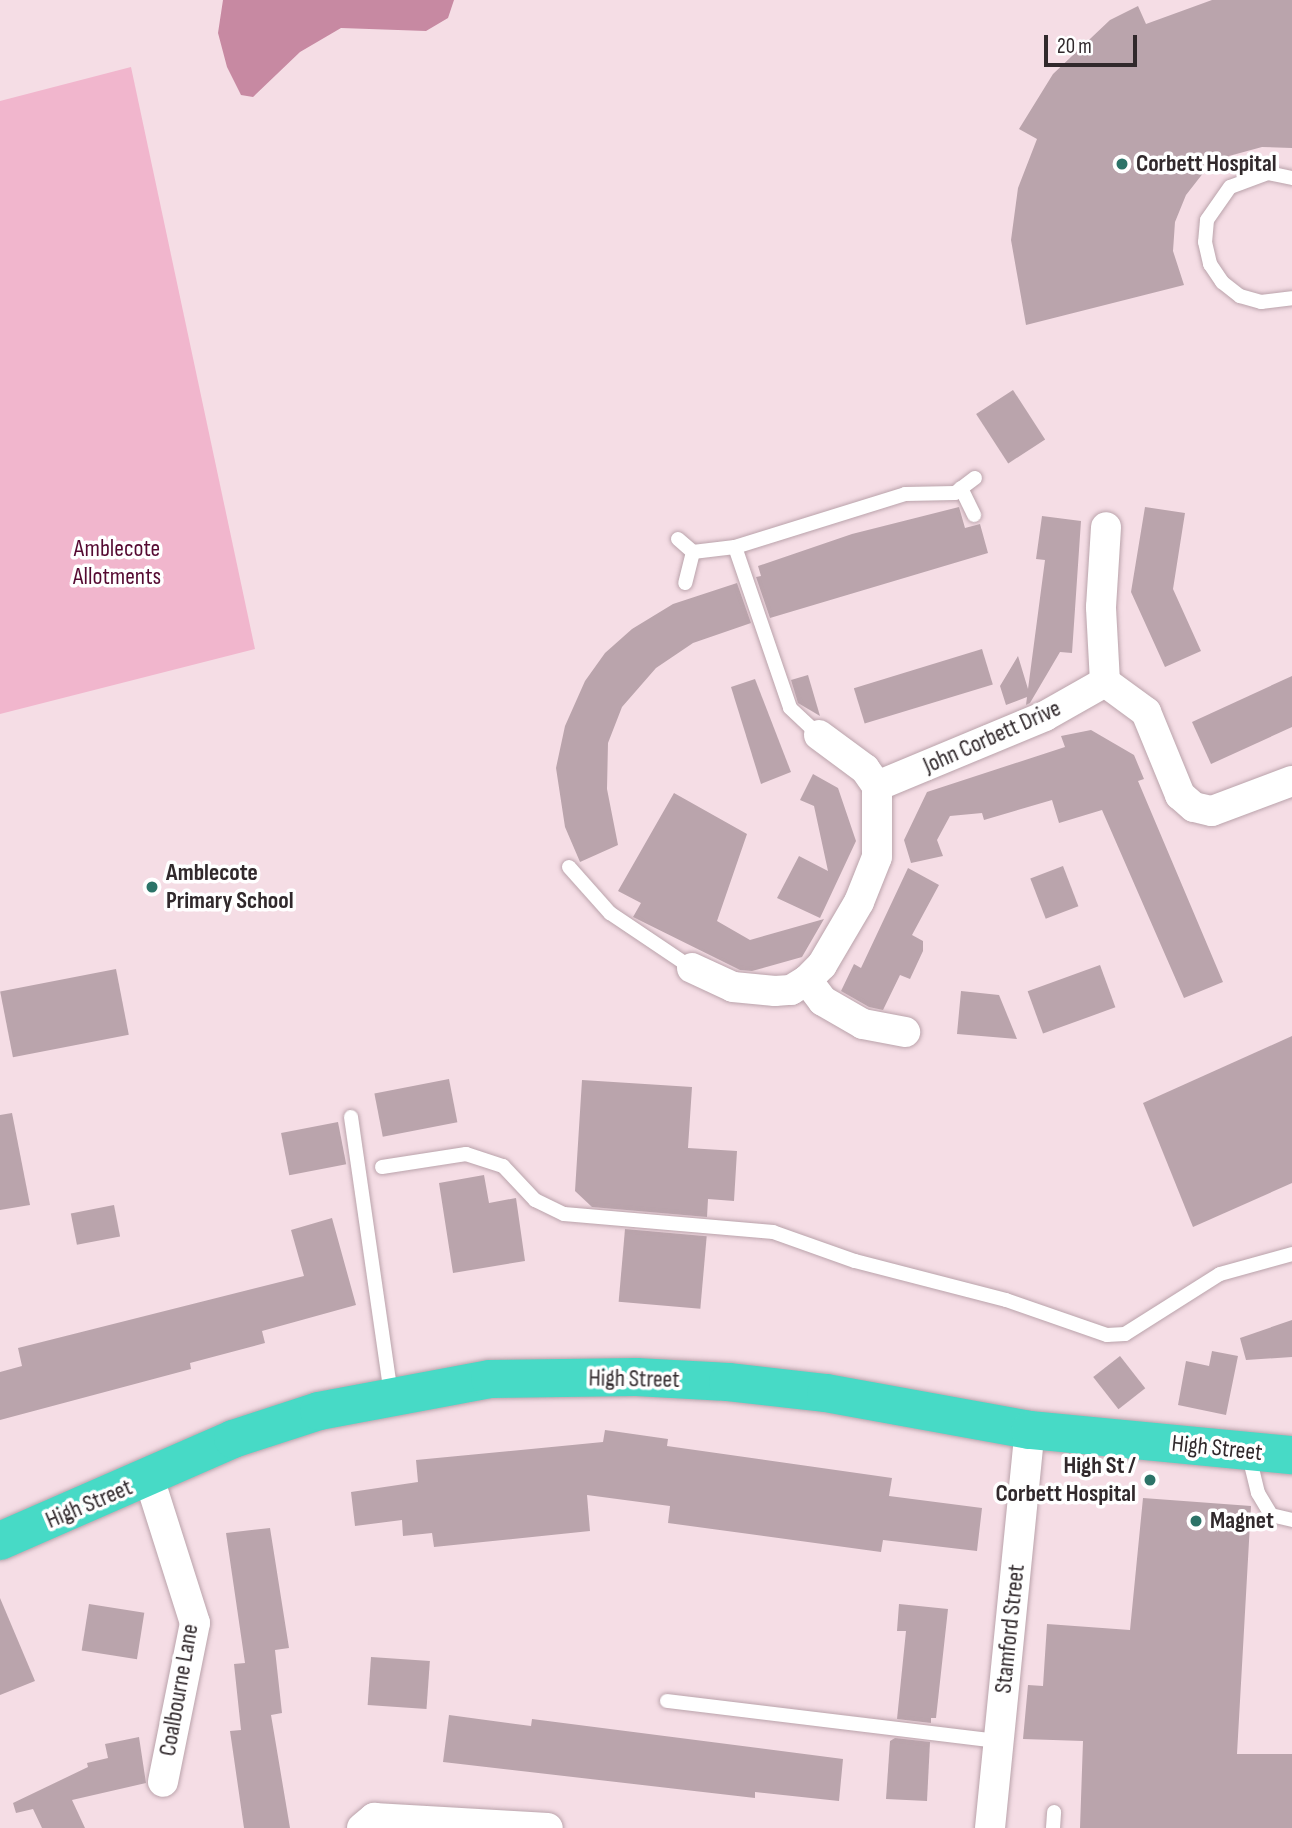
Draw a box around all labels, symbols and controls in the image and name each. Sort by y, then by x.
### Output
scale bar [1047,21,1140,65]
text: 20 m [1057,34,1092,59]
place label: Corbett Hospital [1136,150,1277,178]
marker: Corbett Hospital [1114,156,1130,172]
park label: Amblecote Allotments [73,535,161,591]
street label: John Corbett Drive [919,694,1065,780]
place label: Amblecote Primary School [166,859,294,915]
marker: Amblecote Primary School [144,879,160,895]
street label: High Street [588,1364,680,1394]
street label: High Street [1170,1429,1264,1467]
place label: High St / Corbett Hospital [995,1452,1136,1508]
marker: High St / Corbett Hospital [1142,1472,1158,1488]
street label: High Street [42,1473,136,1535]
place label: Magnet [1210,1507,1274,1535]
marker: Magnet [1188,1513,1204,1529]
street label: Stamford Street [989,1563,1031,1695]
street label: Coalbourne Lane [153,1622,205,1758]

